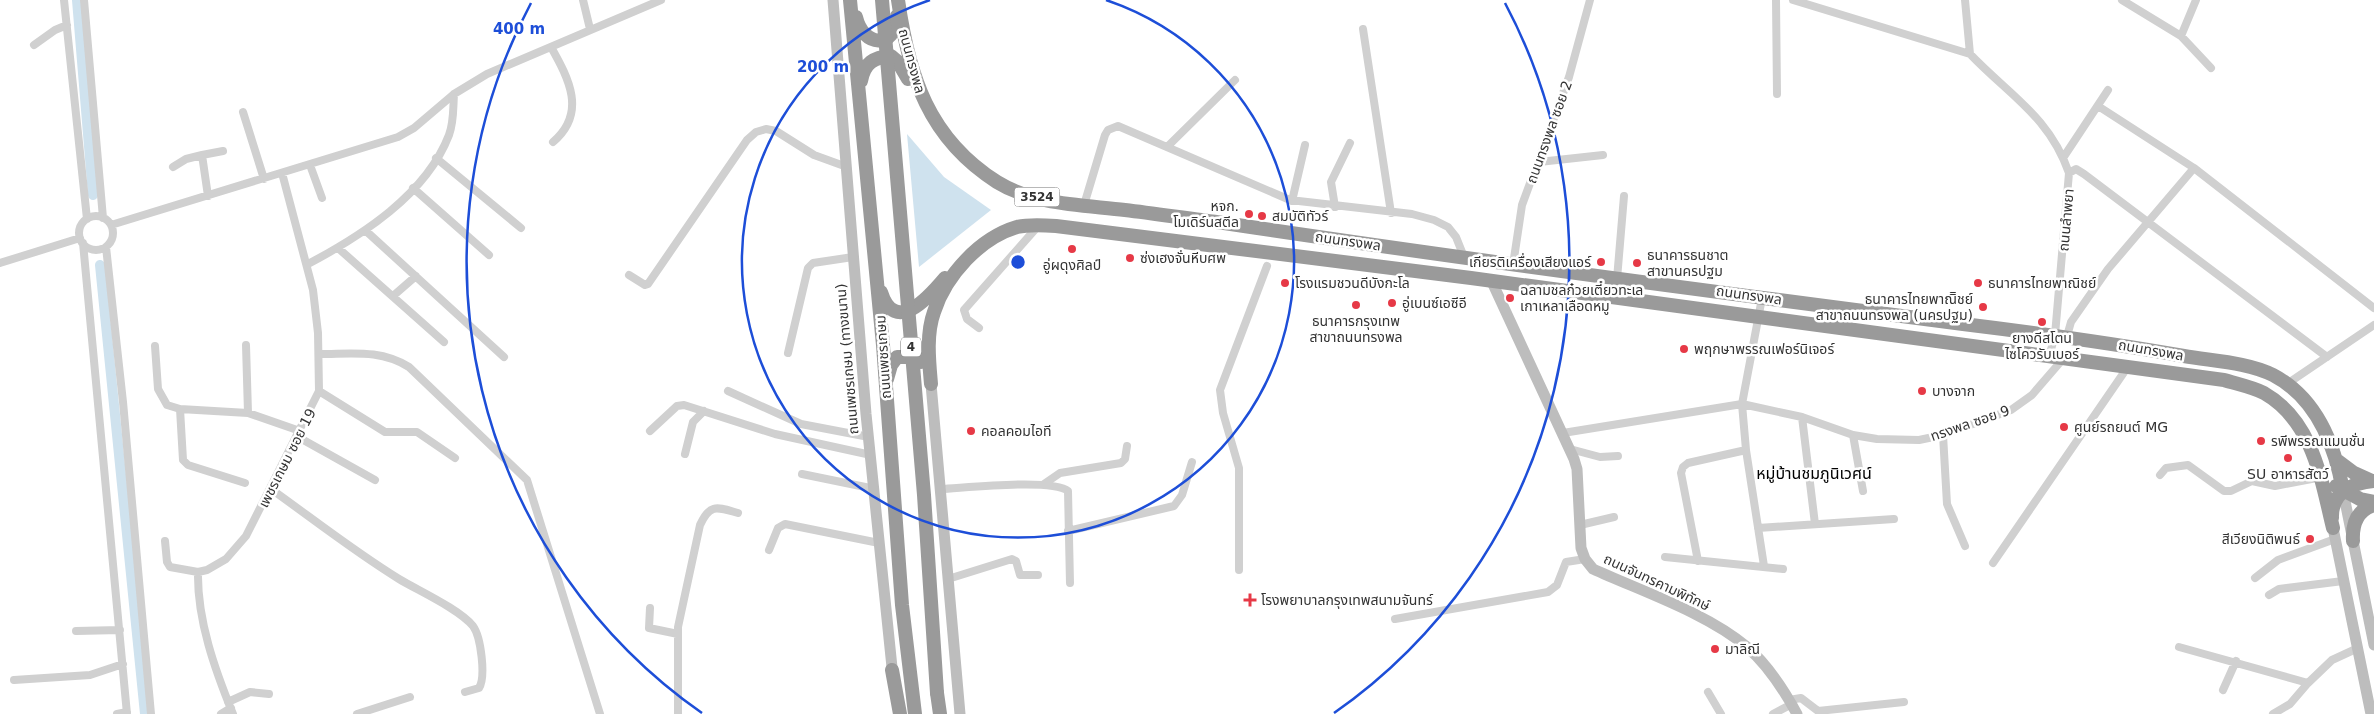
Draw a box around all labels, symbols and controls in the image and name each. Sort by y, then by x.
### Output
text: 400 m [493,20,545,38]
street label: ถนนทรงพล [896,27,928,95]
text: 200 m [797,58,849,76]
street label: ถนนทรงพล ซอย 2 [1523,78,1575,186]
road number: 3524 [1014,188,1060,206]
street label: ถนนลำพยา [2055,188,2077,252]
place label: หจก. โมเดิร์นสตีล [1173,198,1239,230]
marker: หจก. โมเดิร์นสตีล [1243,208,1255,220]
place label: สมบัติทัวร์ [1272,208,1329,224]
marker: สมบัติทัวร์ [1256,210,1268,222]
street label: ถนนทรงพล [1314,228,1382,254]
marker: อู่ผดุงศิลป์ [1066,243,1078,255]
place label: ธนาคารธนชาต สาขานครปฐม [1647,247,1728,279]
place label: ซ่งเฮงจั่นหีบศพ [1140,249,1226,266]
marker: ซ่งเฮงจั่นหีบศพ [1124,252,1136,264]
place label: เกียรติเครื่องเสียงแอร์ [1469,252,1592,270]
centre of rings [1009,253,1027,271]
marker: เกียรติเครื่องเสียงแอร์ [1595,256,1607,268]
place label: อู่ผดุงศิลป์ [1043,257,1101,274]
marker: ธนาคารธนชาต สาขานครปฐม [1631,257,1643,269]
place label: โรงแรมชวนดีบังกะโล [1295,275,1410,291]
place label: ธนาคารไทยพาณิชย์ [1988,275,2096,291]
marker: โรงแรมชวนดีบังกะโล [1279,277,1291,289]
marker: ธนาคารไทยพาณิชย์ [1972,277,1984,289]
place label: ฉลามชลก๋วยเตี๋ยวทะเล เกาเหลาเลือดหมู [1520,280,1643,315]
street label: ถนนทรงพล [1715,282,1783,308]
street label: ถนนเพชรเกษม (ทางขนาน) [832,283,862,435]
place label: ธนาคารไทยพาณิิชย์ สาขาถนนทรงพล (นครปฐม) [1816,291,1973,323]
marker: ฉลามชลก๋วยเตี๋ยวทะเล เกาเหลาเลือดหมู [1504,292,1516,304]
place label: อู่เบนซ์เอซีอี [1402,295,1467,312]
marker: อู่เบนซ์เอซีอี [1386,297,1398,309]
marker: ธนาคารกรุงเทพ สาขาถนนทรงพล [1350,299,1362,311]
marker: ธนาคารไทยพาณิิชย์ สาขาถนนทรงพล (นครปฐม) [1977,301,1989,313]
place label: ธนาคารกรุงเทพ สาขาถนนทรงพล [1309,313,1403,345]
street label: ถนนเพชรเกษม [872,315,894,399]
marker: ยางดีสโตน ไซโควรับเบอร์ [2036,316,2048,328]
place label: ยางดีสโตน ไซโควรับเบอร์ [2004,330,2080,362]
street label: ถนนทรงพล [2117,336,2185,364]
road number: 4 [901,338,921,357]
place label: พฤกษาพรรณเฟอร์นิเจอร์ [1694,341,1835,357]
marker: พฤกษาพรรณเฟอร์นิเจอร์ [1678,343,1690,355]
place label: บางจาก [1932,383,1975,399]
marker: บางจาก [1916,385,1928,397]
street label: ทรงพล ซอย 9 [1928,402,2012,444]
street label: เพชรเกษม ซอย 19 [255,406,319,510]
place label: ศูนย์รถยนต์ MG [2074,419,2168,436]
marker: ศูนย์รถยนต์ MG [2058,421,2070,433]
place label: คอลคอมไอที [981,423,1052,439]
marker: คอลคอมไอที [965,425,977,437]
place label: รพีพรรณแมนชั่น [2271,432,2365,449]
marker: รพีพรรณแมนชั่น [2255,435,2267,447]
marker: SU อาหารสัตว์ [2282,452,2294,464]
district label: หมู่บ้านชมภูนิเวศน์ [1756,464,1872,483]
place label: SU อาหารสัตว์ [2247,466,2329,482]
place label: สีเวียงนิติพนธ์ [2222,531,2300,547]
marker: สีเวียงนิติพนธ์ [2304,533,2316,545]
street label: ถนนจันทรคามพิทักษ์ [1601,550,1713,614]
place label: โรงพยาบาลกรุงเทพสนามจันทร์ [1261,592,1433,609]
marker: โรงพยาบาลกรุงเทพสนามจันทร์ [1243,593,1257,607]
place label: มาลิณี [1725,641,1760,657]
marker: มาลิณี [1709,643,1721,655]

